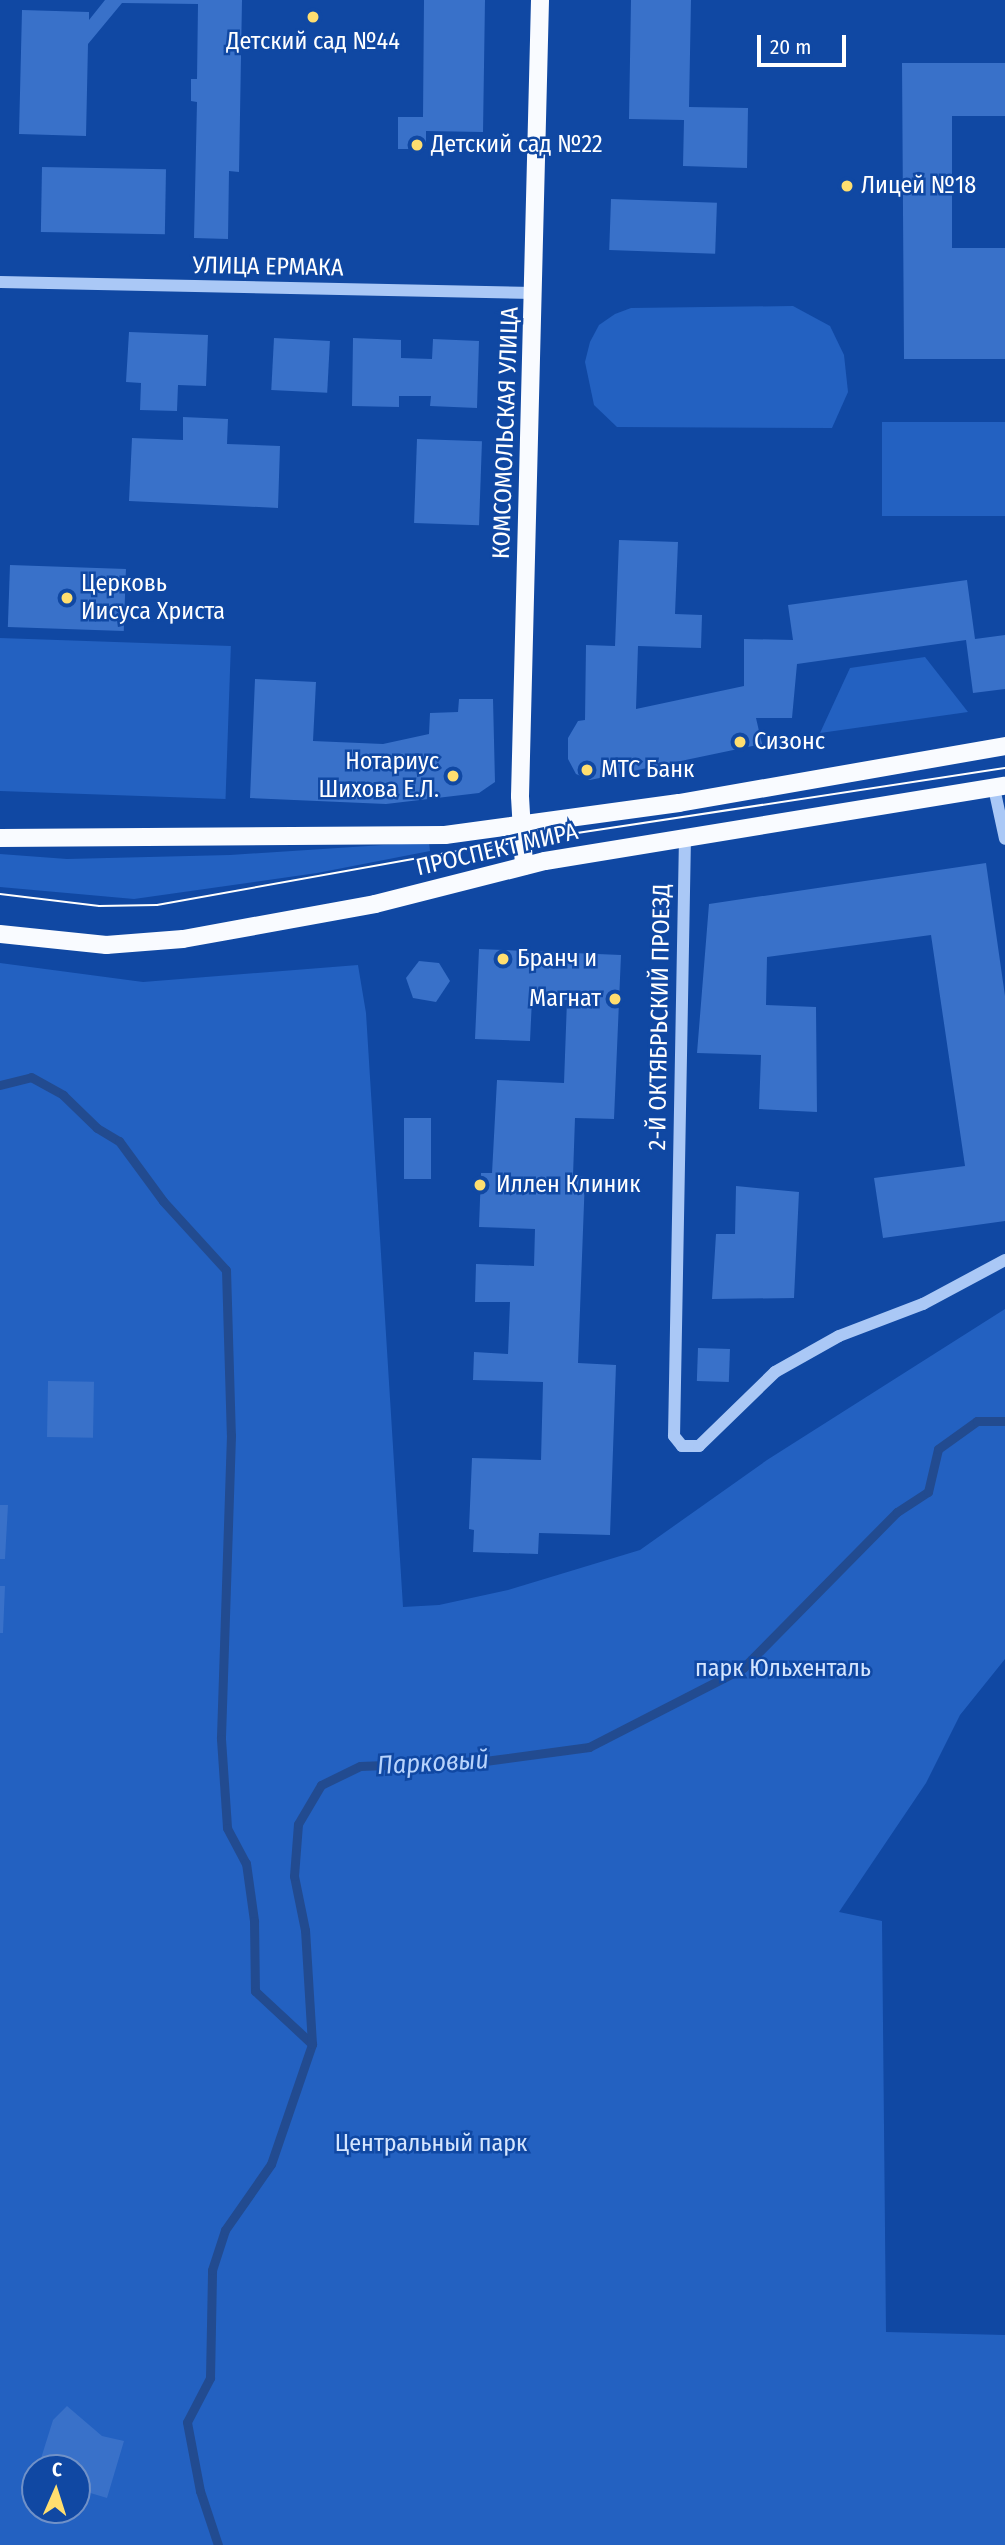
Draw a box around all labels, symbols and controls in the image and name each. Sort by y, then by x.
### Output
marker: Детский сад №44 [305,9,321,25]
scale bar [760,21,849,65]
place label: Детский сад №44 [226,28,400,56]
text: 20 m [770,34,811,60]
place label: Детский сад №22 [431,131,603,159]
marker: Детский сад №22 [409,137,425,153]
place label: Лицей №18 [861,172,976,200]
marker: Лицей №18 [839,178,855,194]
street label: УЛИЦА ЕРМАКА [192,251,344,283]
street label: КОМСОМОЛЬСКАЯ УЛИЦА [487,306,525,560]
place label: Церковь Иисуса Христа [81,570,225,626]
marker: Церковь Иисуса Христа [59,590,75,606]
place label: Сизонс [754,728,825,756]
marker: Сизонс [732,734,748,750]
place label: Нотариус Шихова Е.Л. [319,748,439,804]
place label: МТС Банк [601,756,694,784]
marker: МТС Банк [579,762,595,778]
marker: Нотариус Шихова Е.Л. [445,768,461,784]
street label: ПРОСПЕКТ МИРА [413,817,581,883]
street label: 2-Й ОКТЯБРЬСКИЙ ПРОЕЗД [643,883,677,1151]
place label: Бранч и [517,945,597,973]
marker: Бранч и [495,951,511,967]
place label: Магнат [529,985,601,1013]
marker: Магнат [607,991,623,1007]
place label: Иллен Клиник [496,1171,641,1199]
marker: Иллен Клиник [470,1175,490,1195]
park label: парк Юльхенталь [695,1655,871,1683]
water label: Парковый [376,1744,490,1782]
park label: Центральный парк [335,2130,527,2158]
north arrow [21,2454,91,2524]
text: С [51,2458,63,2481]

